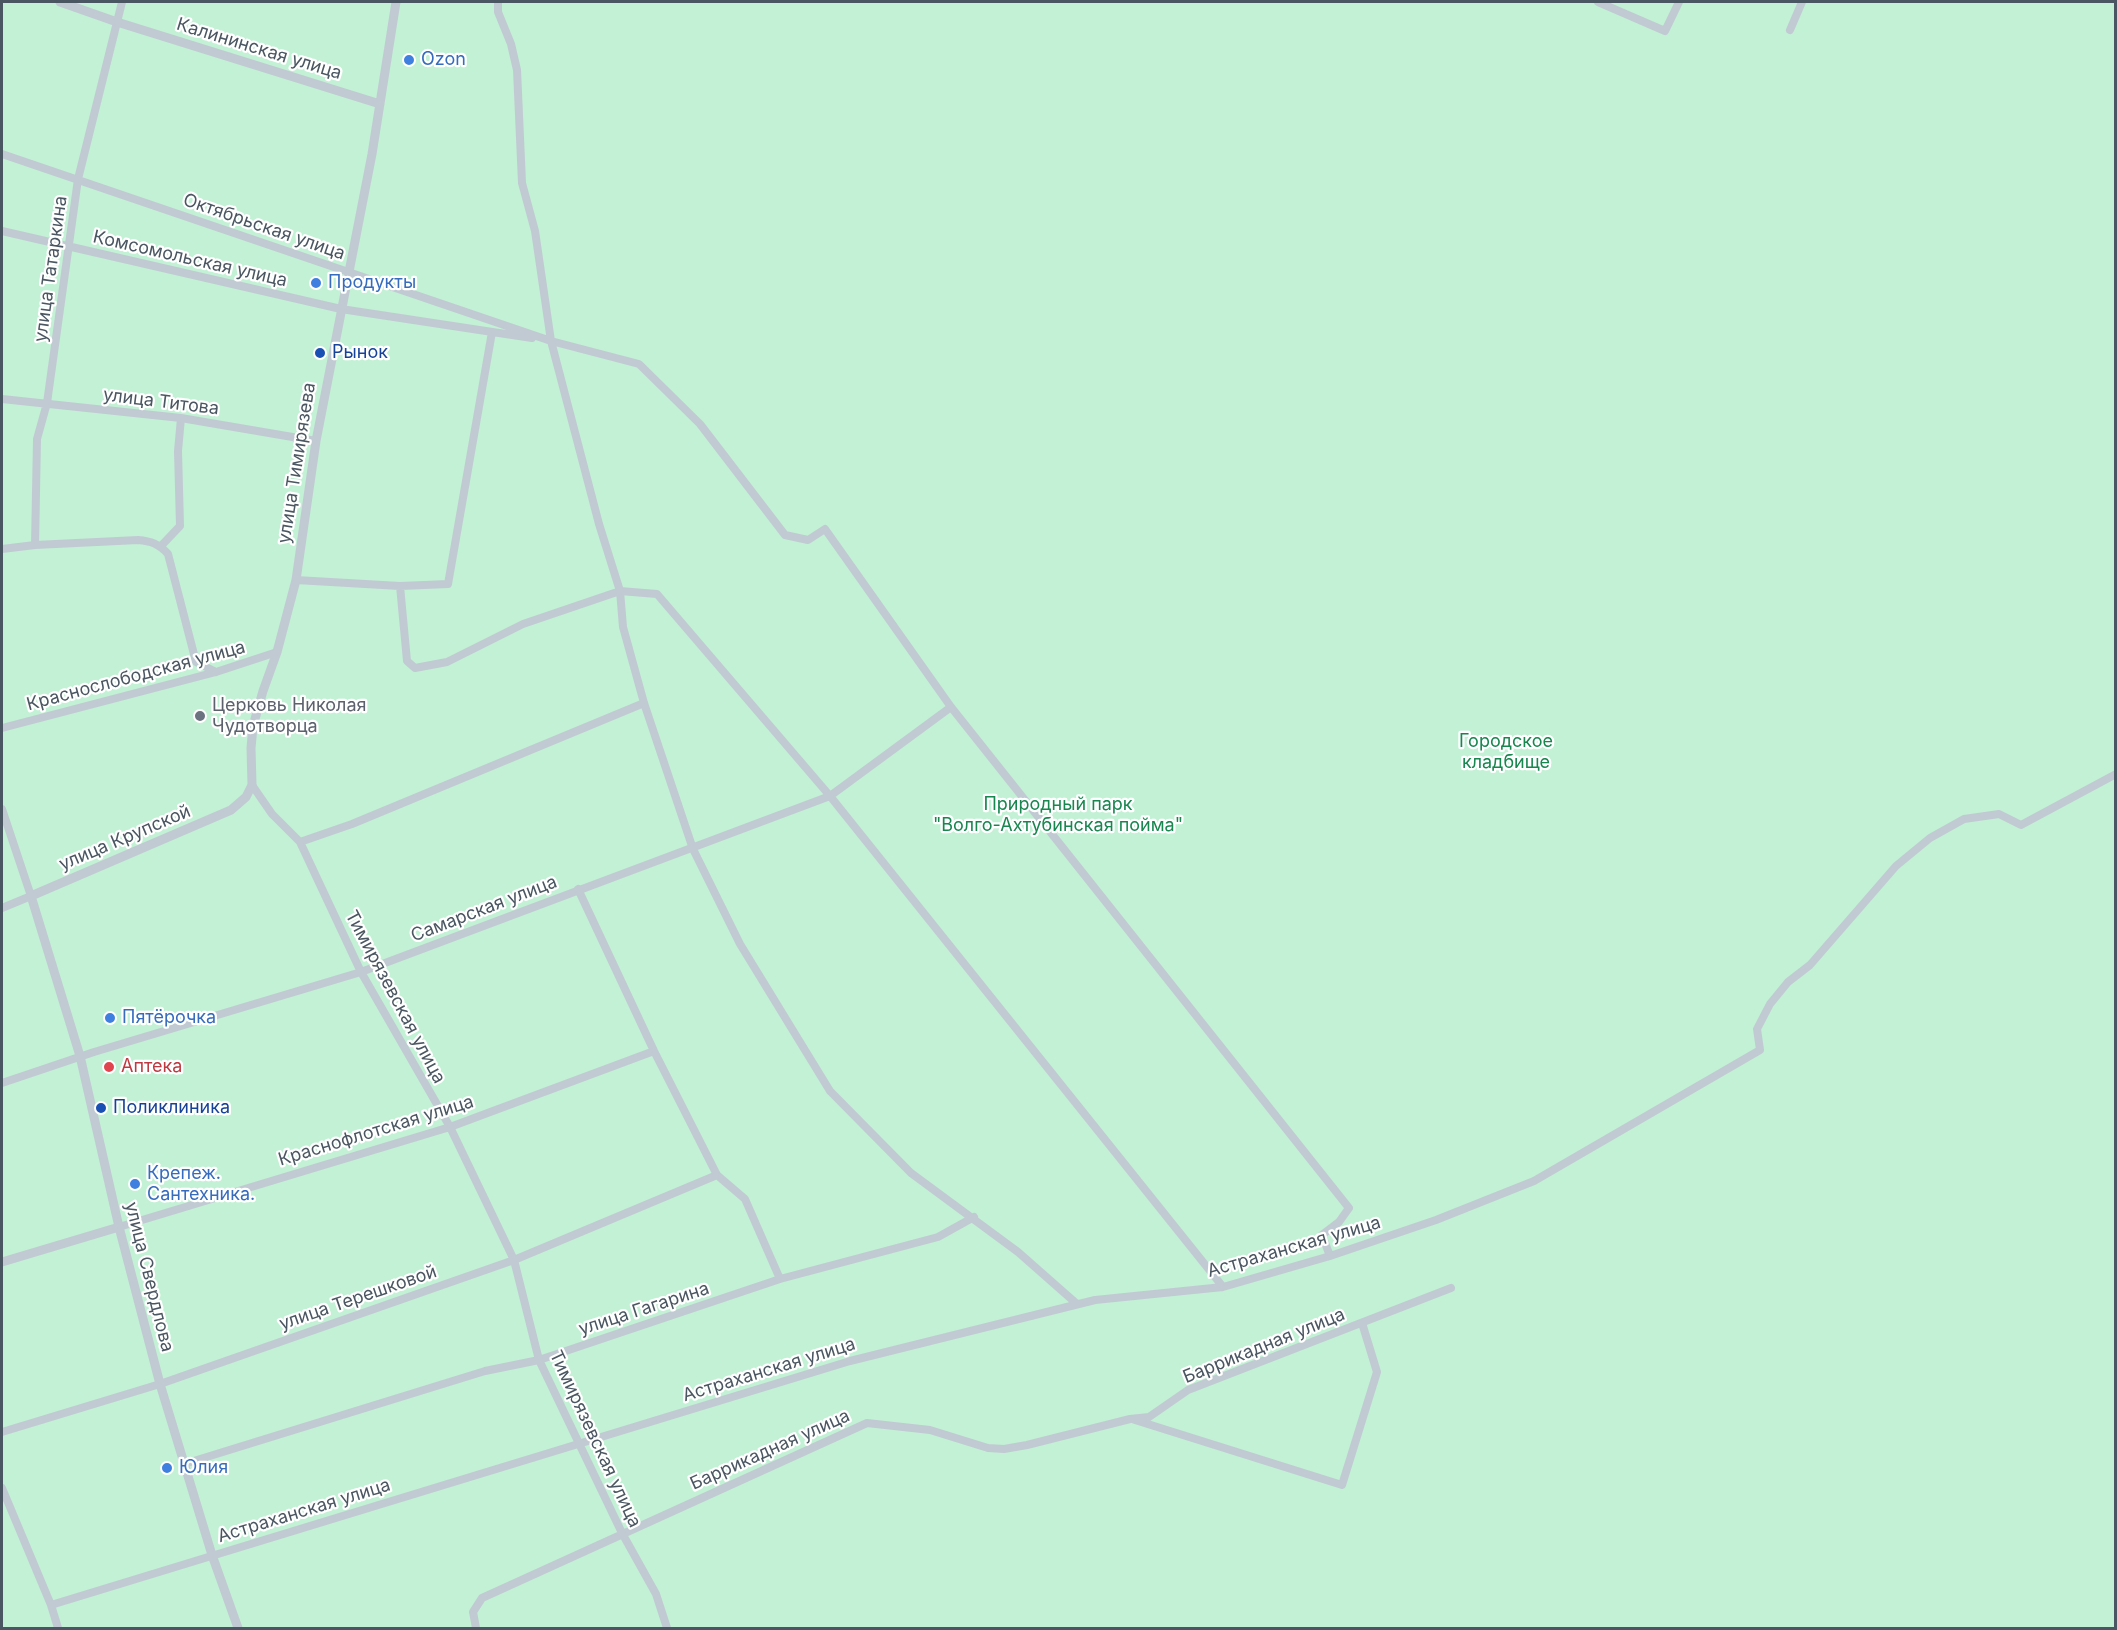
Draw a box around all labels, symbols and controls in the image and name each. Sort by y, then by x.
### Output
street label: Калининская улица [174,14,344,84]
place label: Ozon [421,49,466,71]
marker: Ozon [402,53,416,67]
street label: Октябрьская улица [180,189,348,265]
street label: улица Татаркина [30,195,72,343]
street label: Комсомольская улица [91,226,289,292]
place label: Продукты [328,272,416,294]
marker: Продукты [309,276,323,290]
place label: Рынок [332,342,388,364]
marker: Рынок [313,346,327,360]
street label: улица Тимирязева [274,381,320,545]
street label: улица Титова [102,384,220,420]
street label: Краснослободская улица [24,636,248,716]
place label: Церковь Николая Чудотворца [212,695,367,738]
marker: Церковь Николая Чудотворца [193,709,207,723]
park label: Городское кладбище [1459,731,1553,774]
park label: Природный парк "Волго-Ахтубинская пойма" [933,794,1183,836]
street label: улица Крупской [56,801,194,875]
street label: Самарская улица [408,871,560,947]
street label: Тимирязевская улица [340,907,450,1087]
place label: Пятёрочка [122,1007,216,1029]
marker: Пятёрочка [103,1011,117,1025]
place label: Аптека [121,1056,182,1078]
marker: Аптека [102,1060,116,1074]
street label: Краснофлотская улица [276,1091,476,1171]
place label: Поликлиника [113,1097,230,1119]
marker: Поликлиника [94,1101,108,1115]
place label: Крепеж. Сантехника. [147,1163,255,1206]
marker: Крепеж. Сантехника. [128,1177,142,1191]
street label: улица Свердлова [120,1200,178,1354]
street label: Астраханская улица [1205,1212,1383,1282]
street label: улица Терешковой [276,1261,440,1335]
street label: улица Гагарина [576,1278,712,1340]
street label: Баррикадная улица [1180,1304,1348,1388]
street label: Астраханская улица [680,1333,858,1407]
street label: Тимирязевская улица [545,1347,645,1531]
street label: Баррикадная улица [687,1405,853,1495]
place label: Юлия [179,1457,228,1479]
marker: Юлия [160,1461,174,1475]
street label: Астраханская улица [215,1474,393,1548]

